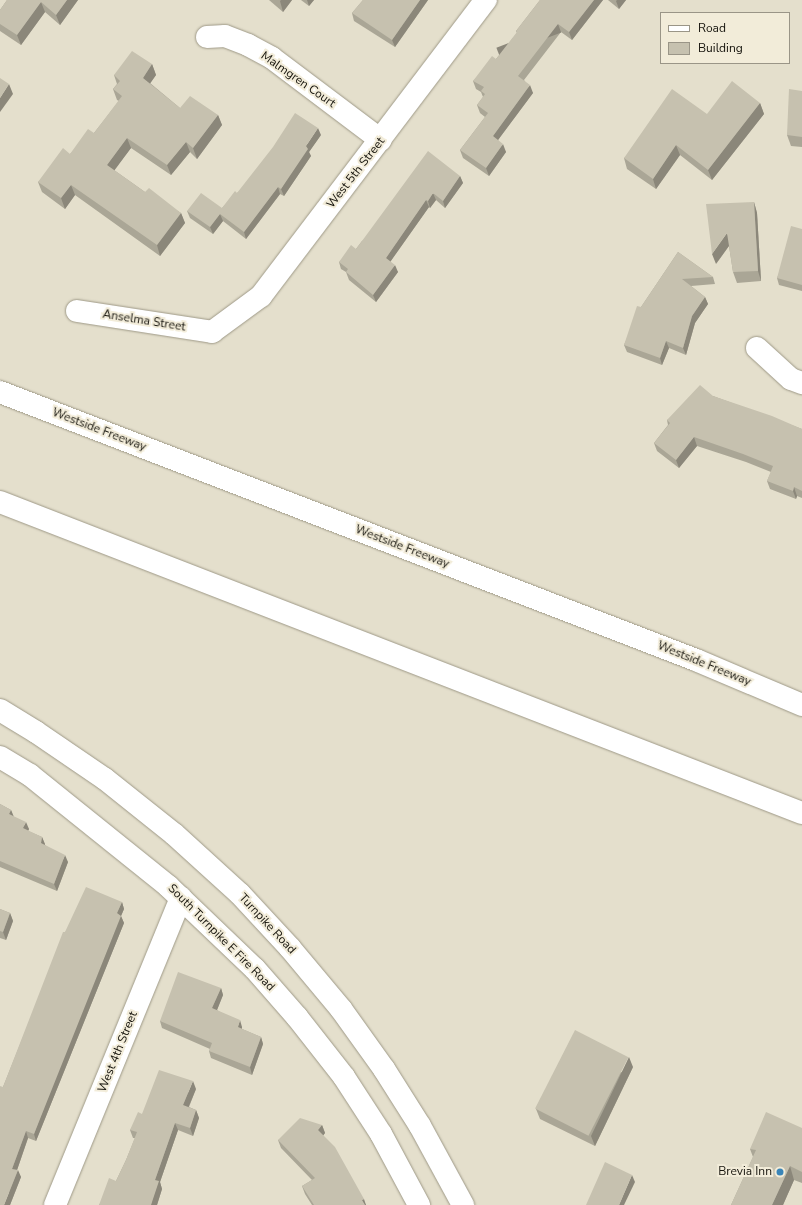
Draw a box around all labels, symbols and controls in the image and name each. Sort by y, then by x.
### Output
legend [660,12,790,64]
text: Road [698,20,726,36]
text: Building [698,40,743,56]
street label: Malmgren Court [258,49,338,111]
street label: West 5th Street [324,135,388,211]
street label: Anselma Street [102,307,186,335]
street label: Westside Freeway [50,405,148,455]
street label: Westside Freeway [353,522,451,572]
street label: Westside Freeway [655,639,753,689]
street label: South Turnpike E Fire Road [165,882,277,994]
street label: Turnpike Road [235,891,299,957]
street label: West 4th Street [95,1009,141,1095]
place label: Brevia Inn [718,1165,772,1179]
marker: Brevia Inn [775,1167,785,1177]

